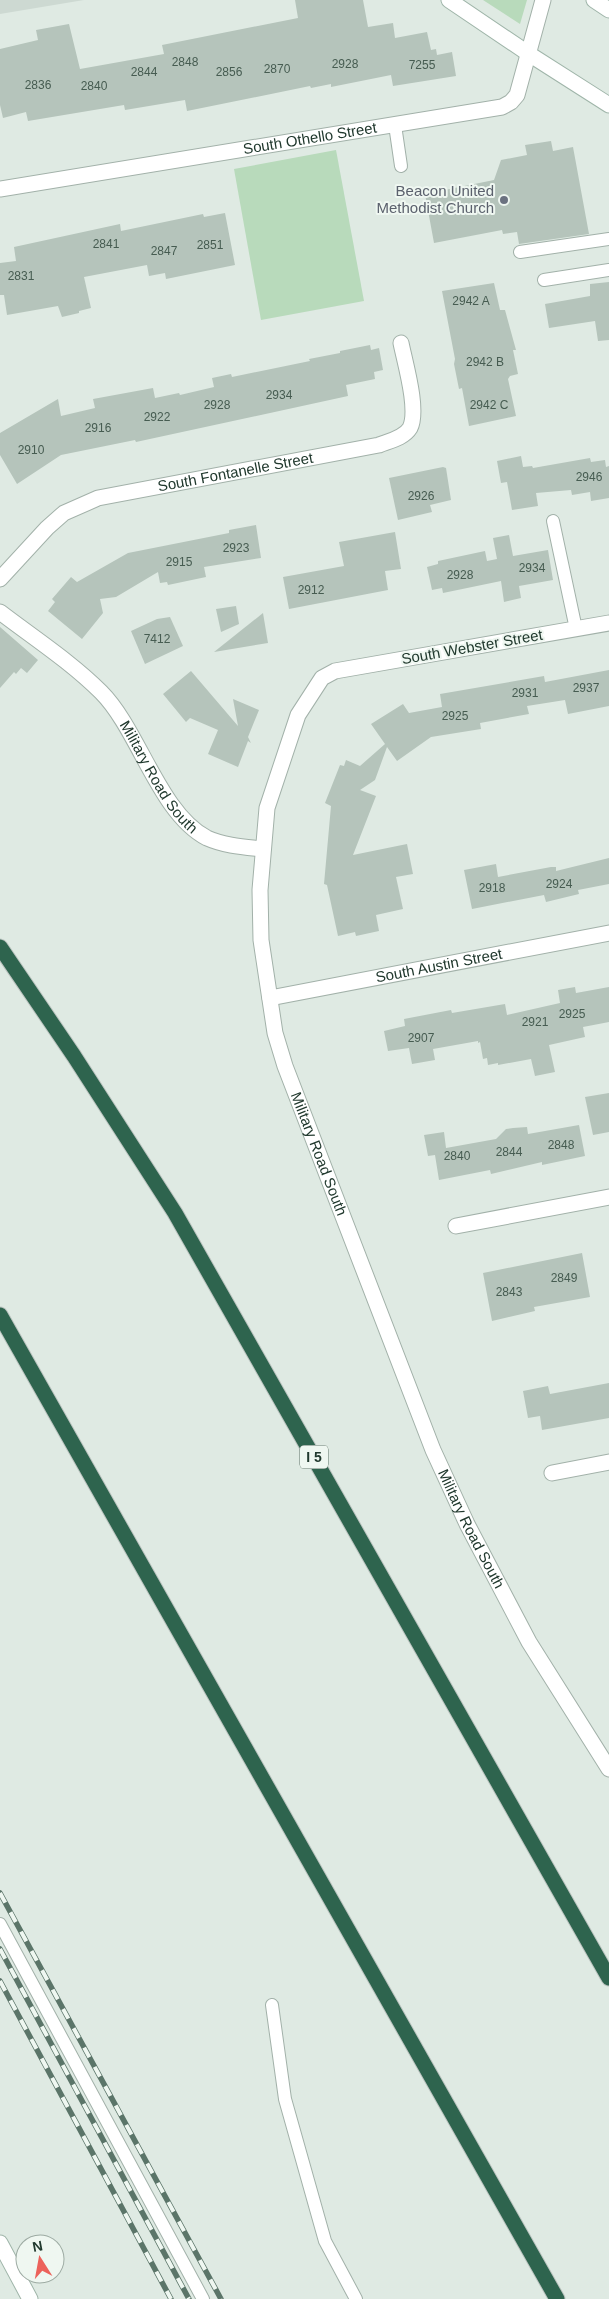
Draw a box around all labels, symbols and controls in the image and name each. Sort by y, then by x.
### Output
house number: 2848 [172,55,199,69]
house number: 2928 [332,57,359,71]
house number: 7255 [409,58,436,72]
house number: 2870 [264,62,291,76]
house number: 2844 [131,65,158,79]
house number: 2856 [216,65,243,79]
house number: 2836 [25,78,52,92]
house number: 2840 [81,79,108,93]
street label: South Othello Street [242,118,379,157]
place label: Beacon United Methodist Church [376,182,494,216]
marker: Beacon United Methodist Church [498,194,510,206]
house number: 2841 [93,237,120,251]
house number: 2851 [197,238,224,252]
house number: 2847 [151,244,178,258]
house number: 2831 [8,269,35,283]
house number: 2942 A [452,294,490,308]
house number: 2942 B [466,355,504,369]
house number: 2934 [266,388,293,402]
house number: 2928 [204,398,231,412]
house number: 2942 C [470,398,509,412]
house number: 2922 [144,410,171,424]
house number: 2916 [85,421,112,435]
house number: 2910 [18,443,45,457]
street label: South Fontanelle Street [156,448,315,495]
house number: 2946 [576,470,603,484]
house number: 2926 [408,489,435,503]
house number: 2923 [223,541,250,555]
house number: 2915 [166,555,193,569]
house number: 2934 [519,561,546,575]
house number: 2928 [447,568,474,582]
house number: 2912 [298,583,325,597]
street label: South Webster Street [400,626,545,667]
house number: 7412 [144,632,171,646]
house number: 2937 [573,681,600,695]
house number: 2931 [512,686,539,700]
house number: 2925 [442,709,469,723]
street label: Military Road South [117,717,201,837]
house number: 2924 [546,877,573,891]
house number: 2918 [479,881,506,895]
street label: South Austin Street [374,945,504,986]
house number: 2925 [559,1007,586,1021]
house number: 2921 [522,1015,549,1029]
house number: 2907 [408,1031,435,1045]
street label: Military Road South [288,1089,351,1218]
house number: 2848 [548,1138,575,1152]
house number: 2844 [496,1145,523,1159]
house number: 2840 [444,1149,471,1163]
house number: 2849 [551,1271,578,1285]
house number: 2843 [496,1285,523,1299]
road number: I 5 [300,1445,328,1468]
street label: Military Road South [435,1466,508,1591]
north arrow [15,2234,65,2284]
text: N [31,2237,44,2255]

